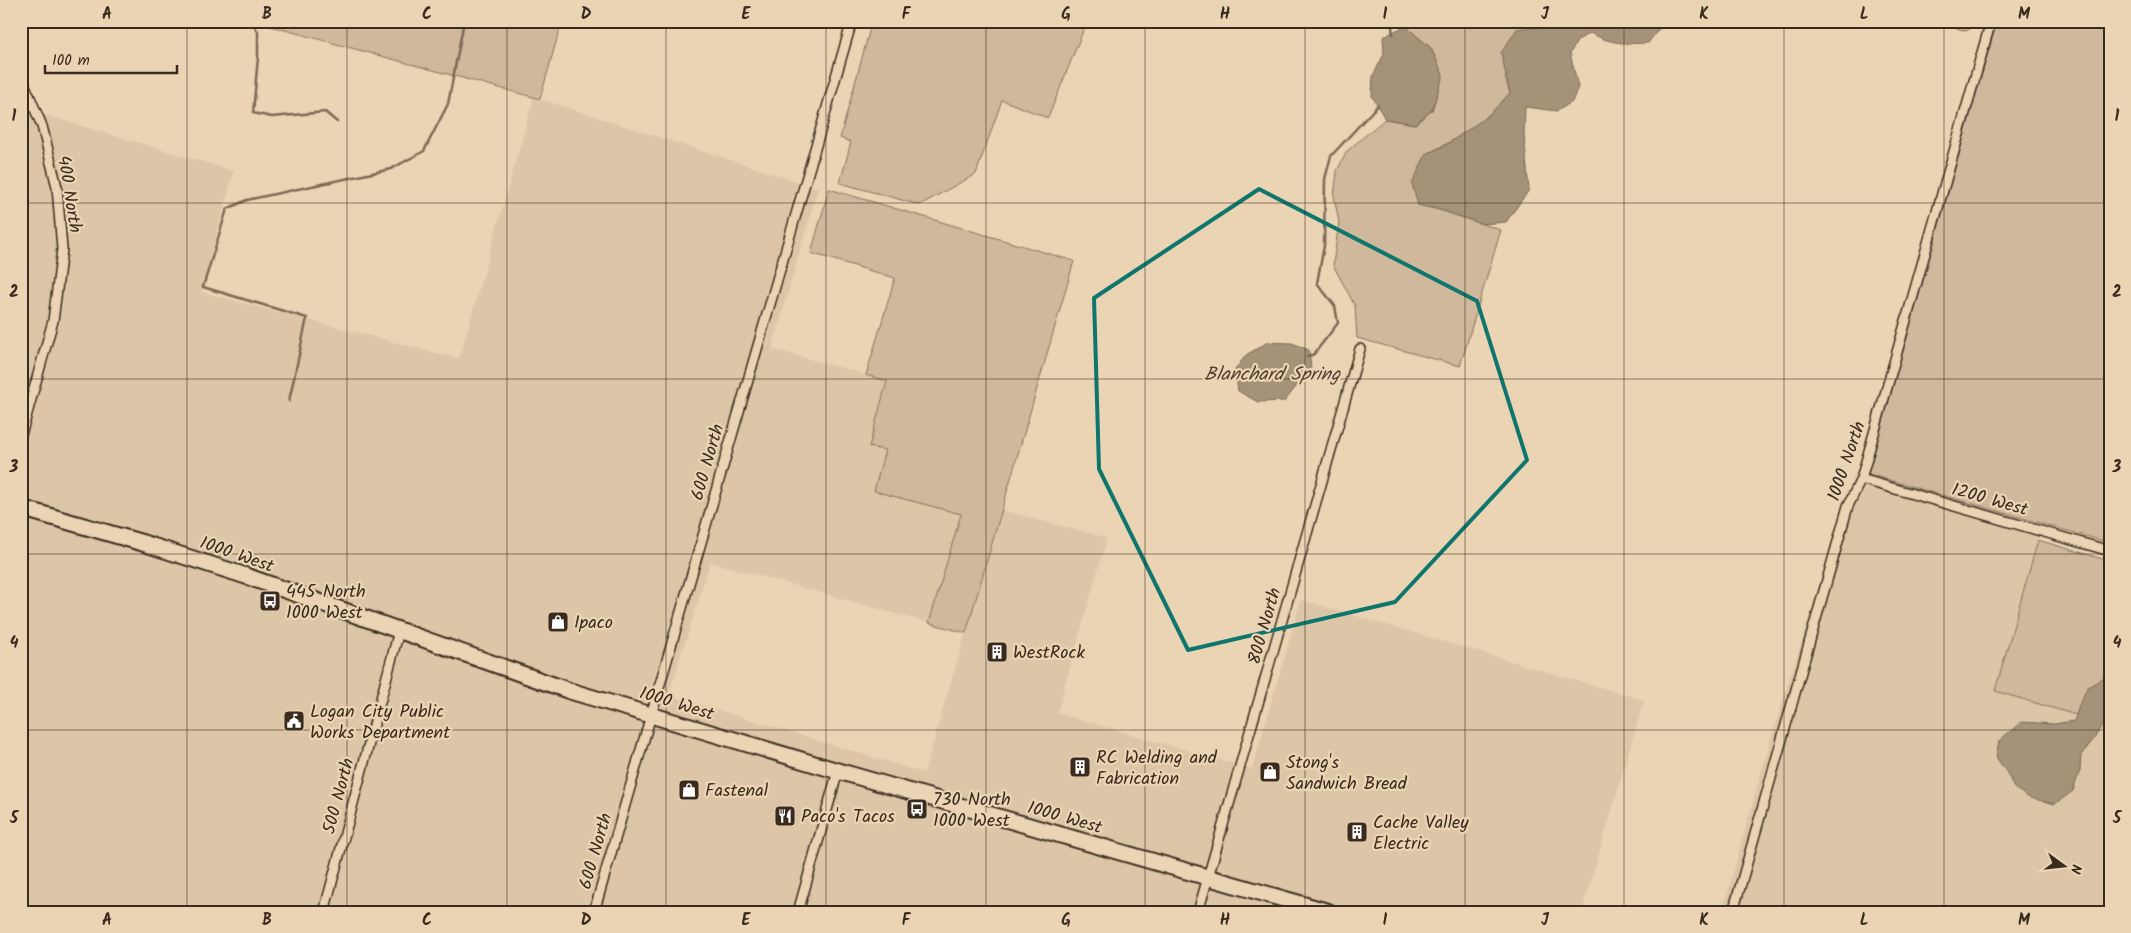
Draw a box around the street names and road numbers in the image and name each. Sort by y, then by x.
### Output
street label: 400 North [48,153,89,235]
street label: 1000 North [1820,418,1875,505]
street label: 600 North [684,421,733,504]
street label: 1200 West [1948,476,2032,525]
street label: 1000 West [196,529,278,582]
street label: 800 North [1241,584,1290,668]
street label: 1000 West [636,679,718,730]
street label: 500 North [315,755,364,838]
street label: 1000 West [1024,794,1106,843]
street label: 600 North [572,810,621,893]

